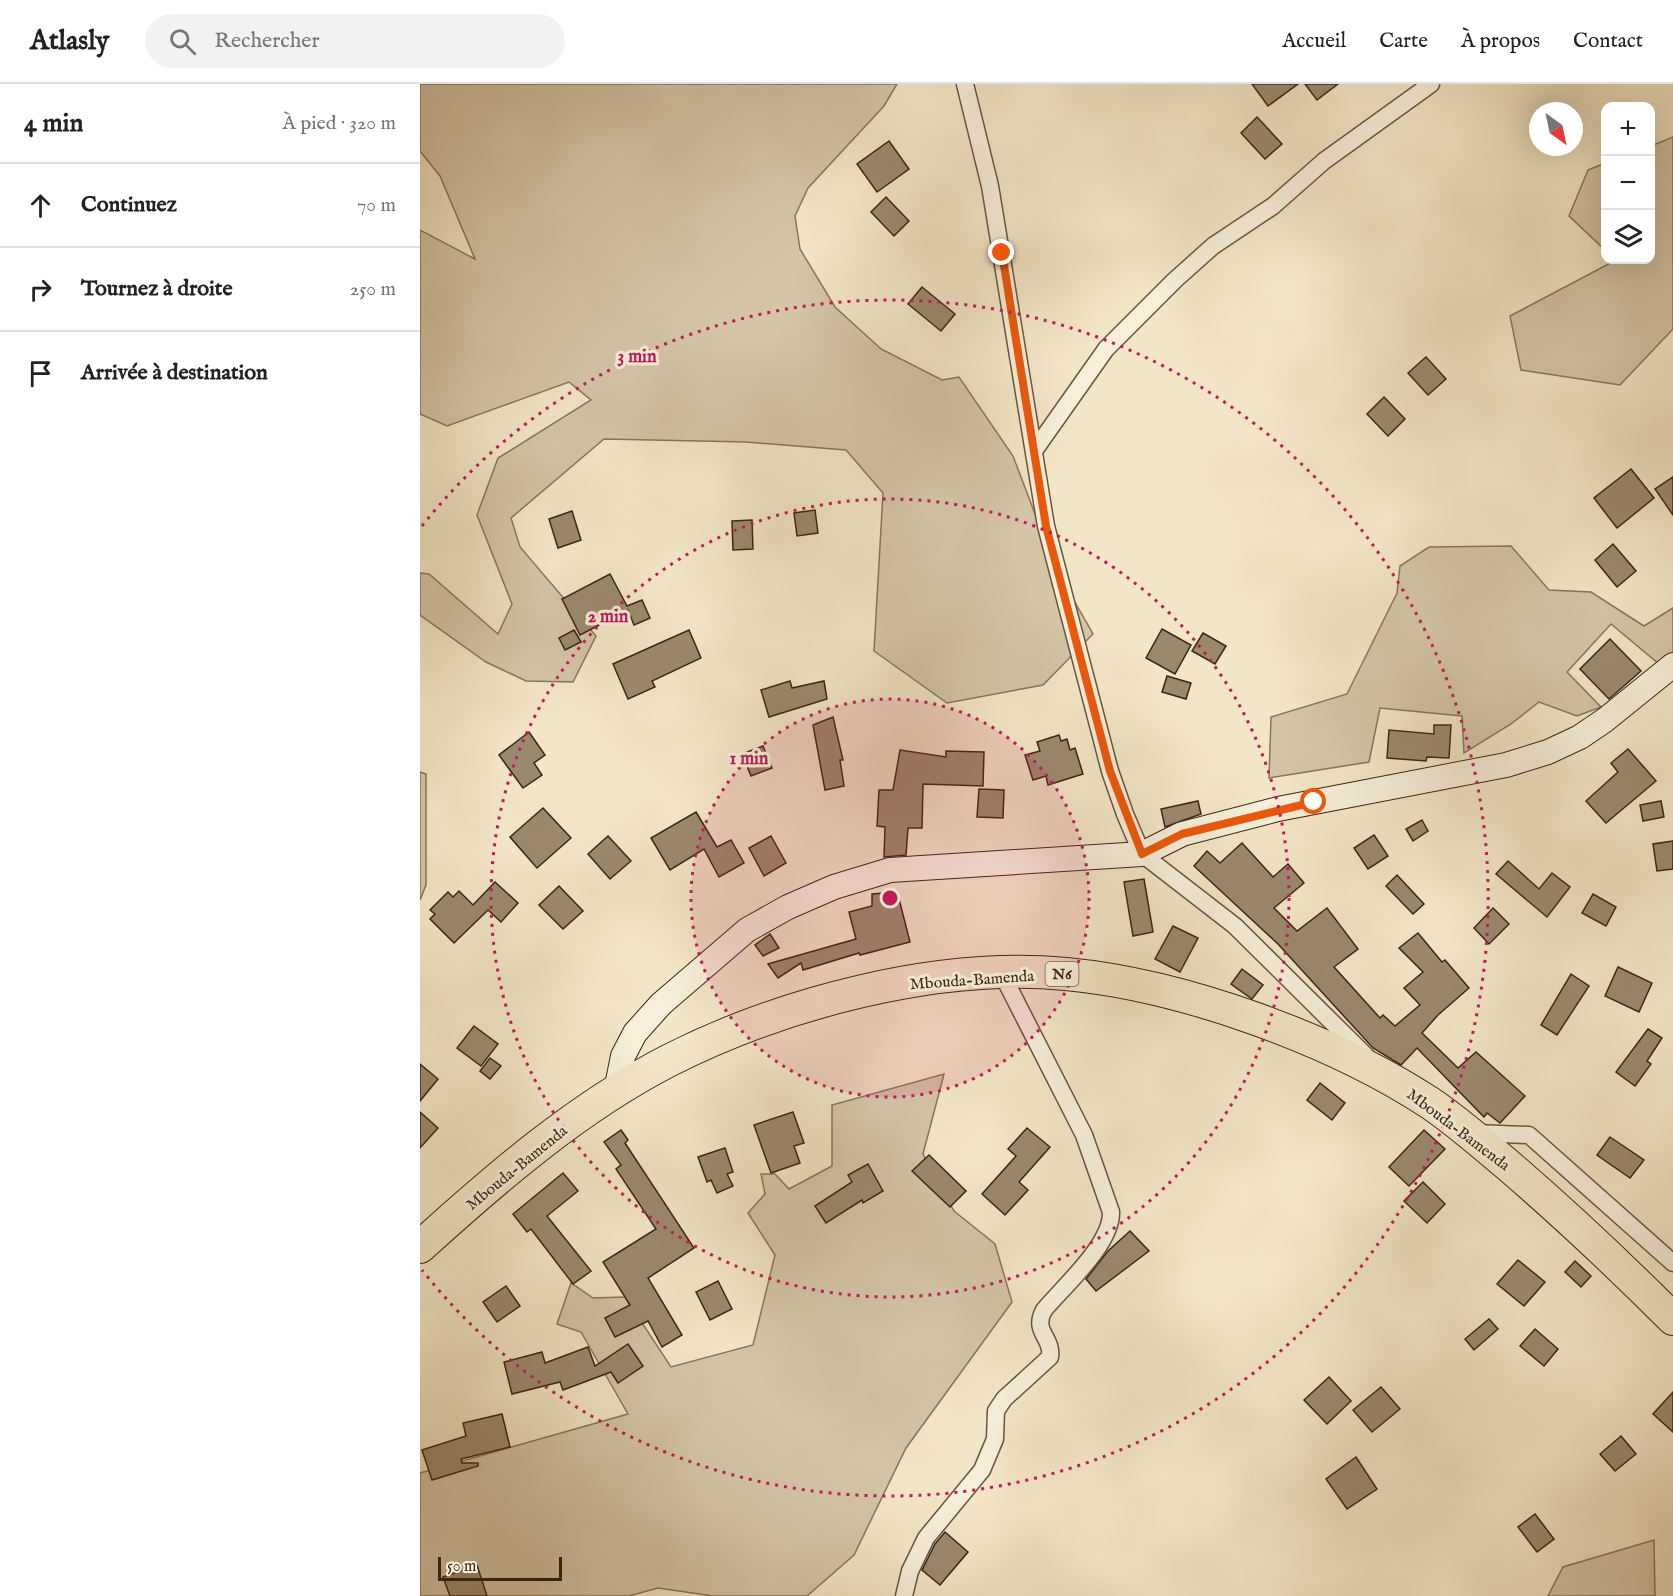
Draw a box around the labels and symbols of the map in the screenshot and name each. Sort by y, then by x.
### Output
north arrow [1529,102,1583,156]
route end [988,239,1014,265]
text: 3 min [618,346,657,369]
text: 2 min [588,606,629,629]
text: 1 min [730,748,769,771]
route start [1300,788,1326,814]
centre of rings [880,888,900,908]
road number: N6 [1046,962,1078,986]
street label: Mbouda-Bamenda [909,967,1035,995]
street label: Mbouda-Bamenda [1402,1085,1514,1176]
street label: Mbouda-Bamenda [463,1122,572,1215]
scale bar [438,1554,562,1582]

